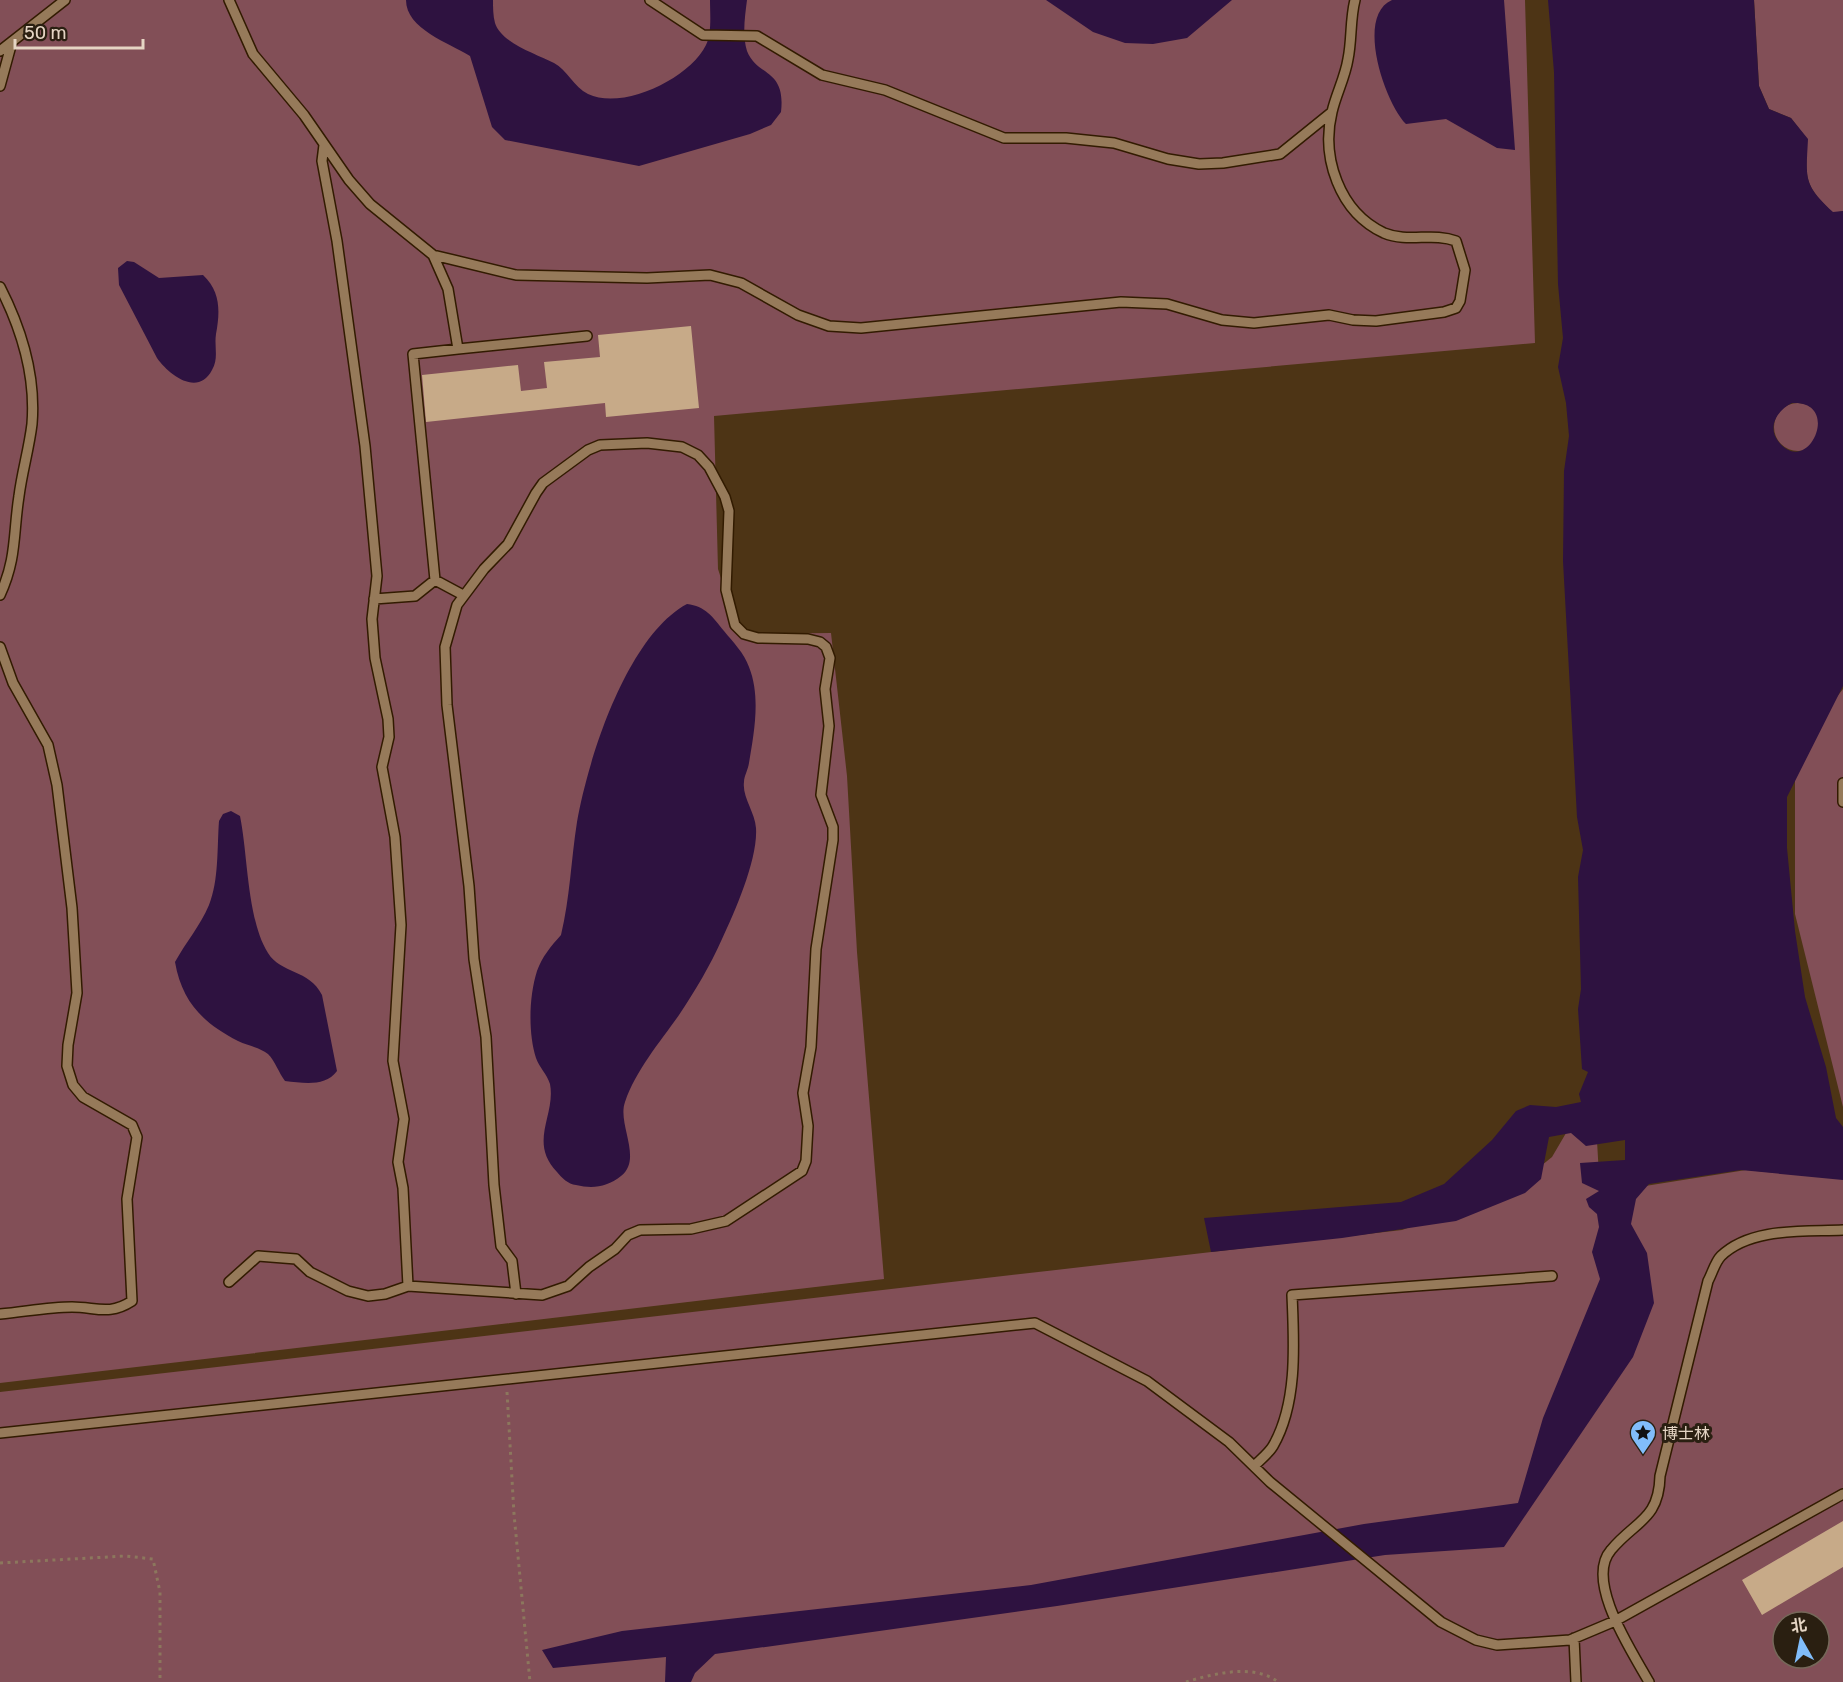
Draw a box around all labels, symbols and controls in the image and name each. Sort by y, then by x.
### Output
scale bar [15,12,142,50]
text: 50 m [24,22,67,44]
place icon: 博士林 [1628,1418,1658,1456]
place label: 博士林 [1662,1424,1710,1443]
north arrow [1771,1610,1831,1670]
text: 北 [1789,1615,1808,1636]

